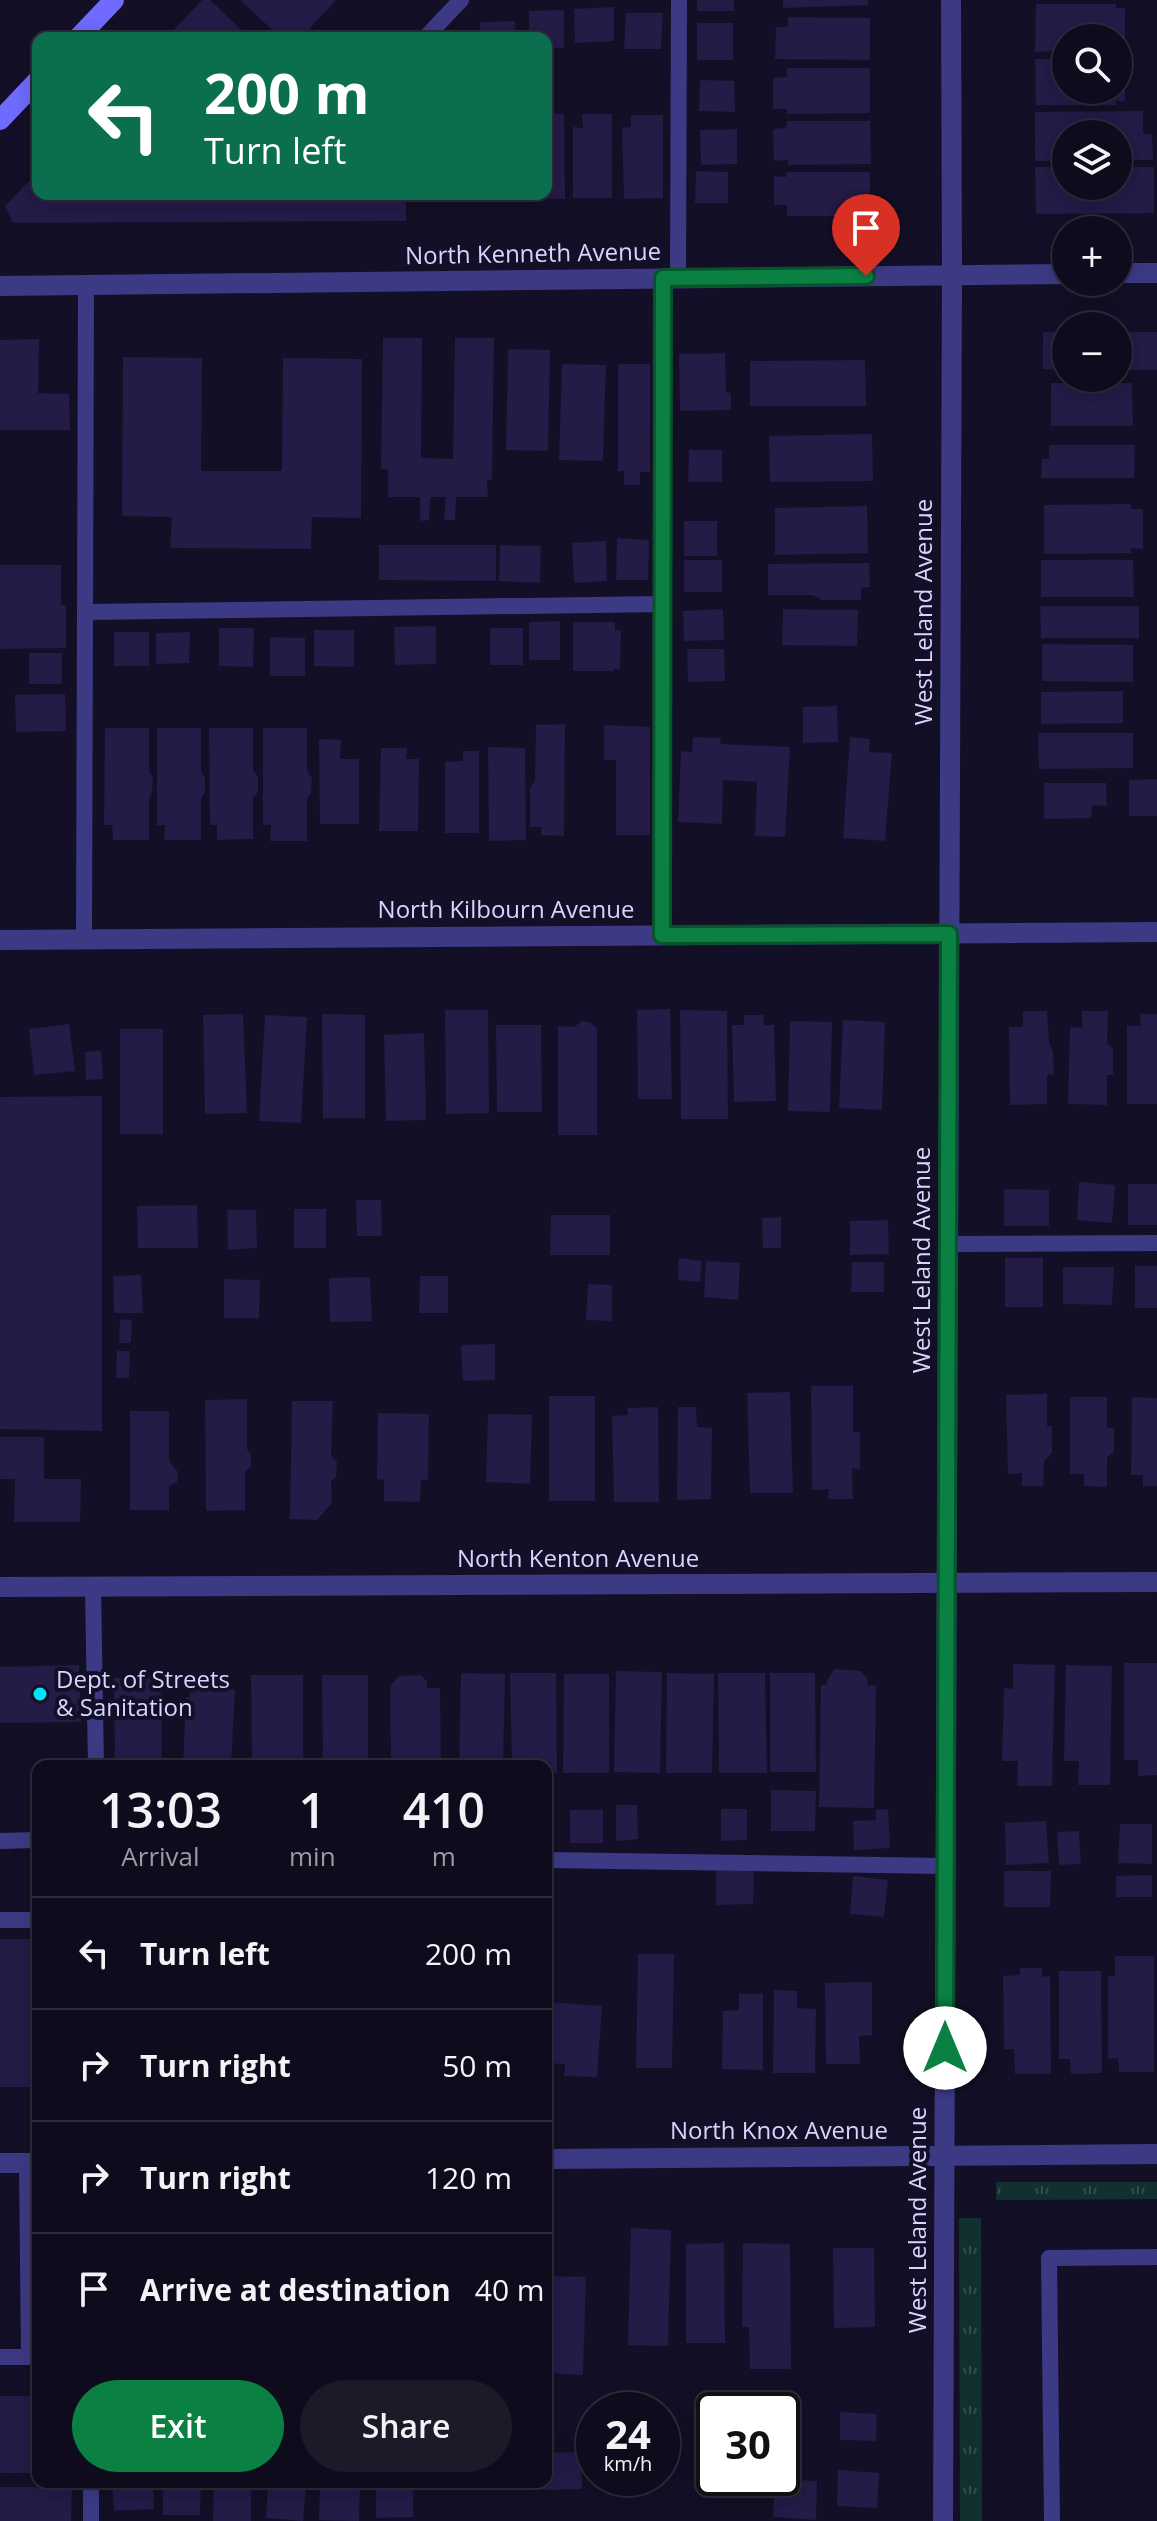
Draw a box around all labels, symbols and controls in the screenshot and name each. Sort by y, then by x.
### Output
map controls [1052,24,1132,392]
button: search [1052,24,1132,104]
text: 200 m [204,54,370,130]
icon: left [72,64,176,168]
button: layers [1052,120,1132,200]
text: Turn left [204,126,346,175]
pin [832,194,900,276]
icon: arrive [844,206,888,250]
button: + [1052,216,1132,296]
street label: North Kenneth Avenue [405,234,661,271]
button: − [1052,312,1132,392]
street label: West Leland Avenue [906,499,939,725]
street label: North Kilbourn Avenue [378,892,634,925]
street label: West Leland Avenue [904,1147,937,1373]
street label: North Kenton Avenue [457,1541,699,1574]
place label: Dept. of Streets & Sanitation [56,1662,230,1723]
marker: Dept. of Streets & Sanitation [31,1685,49,1703]
text: 13:03 [99,1777,222,1842]
text: 1 [299,1777,326,1842]
text: 410 [403,1777,485,1842]
text: Arrival [121,1838,200,1874]
text: min [289,1838,336,1874]
text: m [432,1838,456,1874]
icon: left [72,1931,116,1975]
text: Turn left [140,1933,270,1974]
text: 200 m [425,1933,512,1974]
position arrow [903,2006,987,2090]
icon: right [72,2043,116,2087]
text: Turn right [140,2045,291,2086]
text: 50 m [442,2045,512,2086]
street label: West Leland Avenue [900,2107,933,2333]
street label: North Knox Avenue [670,2113,888,2146]
icon: right [72,2155,116,2199]
text: Turn right [140,2157,291,2198]
text: 120 m [425,2157,512,2198]
icon: arrive [72,2267,116,2311]
text: Arrive at destination [140,2269,451,2310]
text: 40 m [475,2269,545,2310]
button: Exit [72,2380,284,2472]
button: Share [300,2380,512,2472]
speed limit sign: 30 [696,2392,800,2496]
text: 24 [605,2406,651,2461]
text: km/h [604,2450,652,2477]

